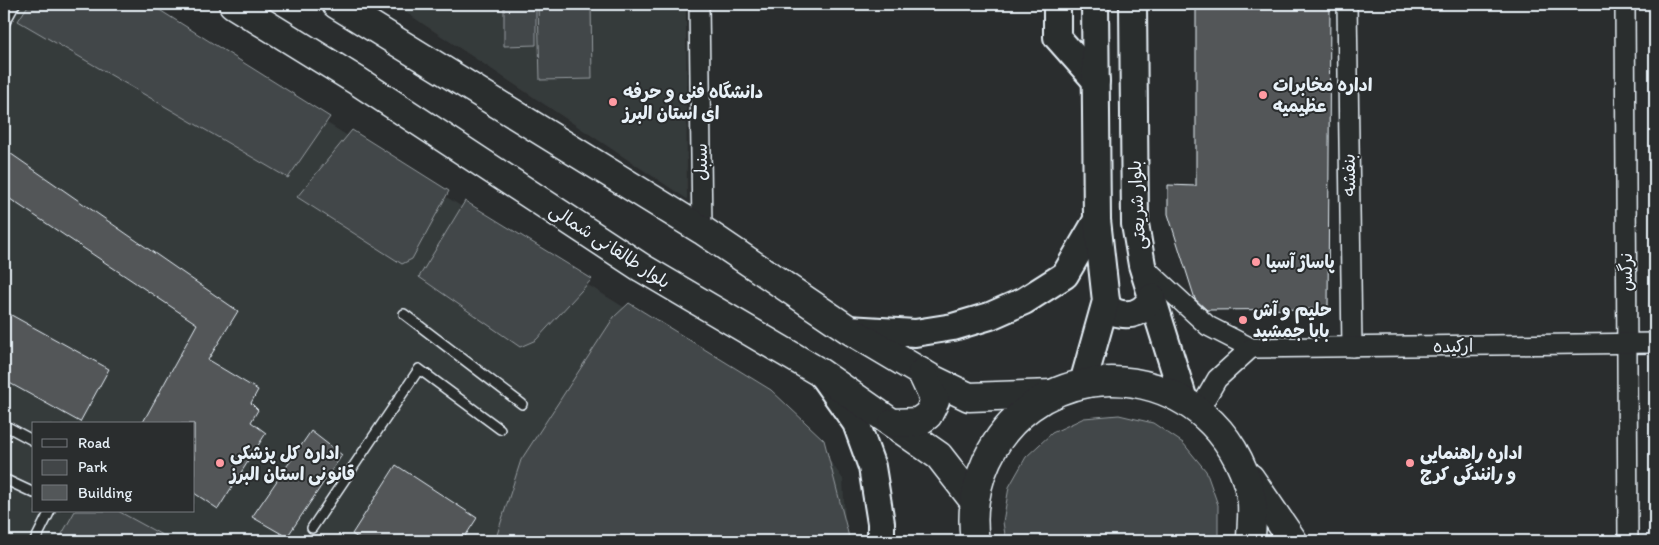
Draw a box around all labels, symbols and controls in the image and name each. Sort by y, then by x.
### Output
place label: اداره مخابرات عظیمیه [1273,74,1372,117]
place label: دانشگاه فنی و حرفه ای استان البرز [621,81,763,124]
marker: اداره مخابرات عظیمیه [1257,89,1269,101]
marker: دانشگاه فنی و حرفه ای استان البرز [607,96,619,108]
street label: سنبل [690,143,712,181]
street label: بنفشه [1338,153,1360,197]
street label: بلوار شریعتی [1124,160,1150,250]
street label: بلوار طالقانی شمالی [546,199,674,293]
place label: پاساژ آسیا [1266,251,1335,274]
street label: نرگس [1615,253,1637,291]
marker: پاساژ آسیا [1250,256,1262,268]
place label: حلیم و آش بابا جمشید [1253,299,1332,342]
marker: حلیم و آش بابا جمشید [1237,314,1249,326]
street label: ارکیده [1433,335,1473,357]
legend [32,422,195,512]
text: Road [78,434,111,452]
place label: اداره کل پزشکی قانونی استان البرز [228,442,355,486]
place label: اداره راهنمایی و رانندگی کرج [1420,442,1522,486]
marker: اداره کل پزشکی قانونی استان البرز [214,457,226,469]
marker: اداره راهنمایی و رانندگی کرج [1404,457,1416,469]
text: Park [78,458,108,476]
text: Building [78,484,132,502]

